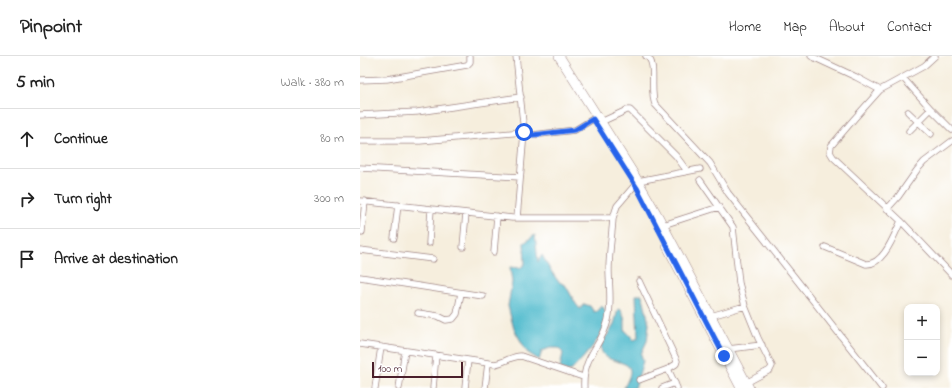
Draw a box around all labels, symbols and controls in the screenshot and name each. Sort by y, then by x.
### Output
text: Pinpoint [20,14,82,41]
text: Home [729,17,761,38]
text: Map [783,17,807,38]
text: About [829,17,865,38]
text: Contact [887,17,932,38]
text: 5 min [16,70,55,95]
text: Walk · 380 m [281,73,344,92]
route start [515,123,533,141]
icon: ahead [16,128,38,150]
text: Continue [54,128,108,150]
text: 80 m [320,129,344,148]
icon: right [16,188,38,210]
text: Turn right [54,188,112,210]
text: 300 m [314,189,344,208]
icon: arrive [16,248,38,270]
text: Arrive at destination [54,248,178,270]
map controls [904,304,940,376]
button: + [904,304,940,340]
button: − [904,340,940,376]
route end [715,347,733,365]
scale bar [372,360,463,379]
text: 100 m [378,361,402,377]

